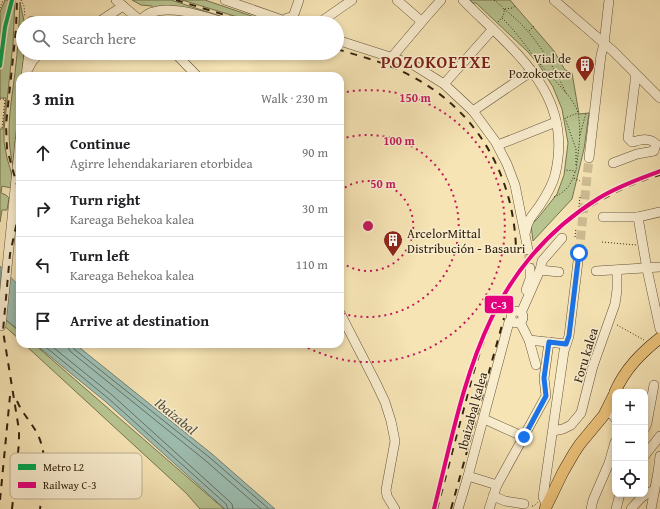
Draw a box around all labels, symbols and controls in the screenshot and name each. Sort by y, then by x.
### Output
search box [16,16,344,60]
icon: search [30,27,52,49]
text: Search here [62,28,136,49]
district label: POZOKOETXE [381,49,491,74]
place label: Vial de Pozokoetxe [509,49,571,83]
building icon: Vial de Pozokoetxe [574,54,596,82]
text: 3 min [32,86,74,111]
text: Walk · 230 m [261,89,328,108]
text: 150 m [399,89,432,106]
text: 100 m [383,132,416,149]
text: Continue [70,133,131,154]
icon: ahead [32,142,54,164]
text: 90 m [302,143,328,162]
text: Agirre lehendakariaren etorbidea [70,154,253,173]
text: 50 m [370,175,396,192]
text: Turn right [70,189,141,210]
icon: right [32,198,54,220]
text: 30 m [302,199,328,218]
text: Kareaga Behekoa kalea [70,210,194,229]
centre of rings [361,219,375,233]
place label: ArcelorMittal Distribución - Basauri [407,224,526,258]
building icon: ArcelorMittal Distribución - Basauri [382,229,404,257]
route start [570,244,588,262]
text: Turn left [70,245,129,266]
icon: left [32,254,54,276]
text: 110 m [296,255,328,274]
text: Kareaga Behekoa kalea [70,266,194,285]
line badge: C-3 [484,295,514,314]
text: C-3 [491,297,507,313]
icon: arrive [32,310,54,332]
text: Arrive at destination [70,310,209,331]
street label: Foru kalea [568,325,603,385]
street label: Ibaizabal kalea [453,369,492,452]
map controls [612,389,648,497]
button: + [612,389,648,425]
water label: Ibaizabal [151,393,202,440]
button: − [612,425,648,461]
route end [515,428,533,446]
legend [10,453,142,499]
text: Metro L2 [43,459,84,475]
button: locate [612,461,648,497]
text: Railway C-3 [43,477,97,493]

